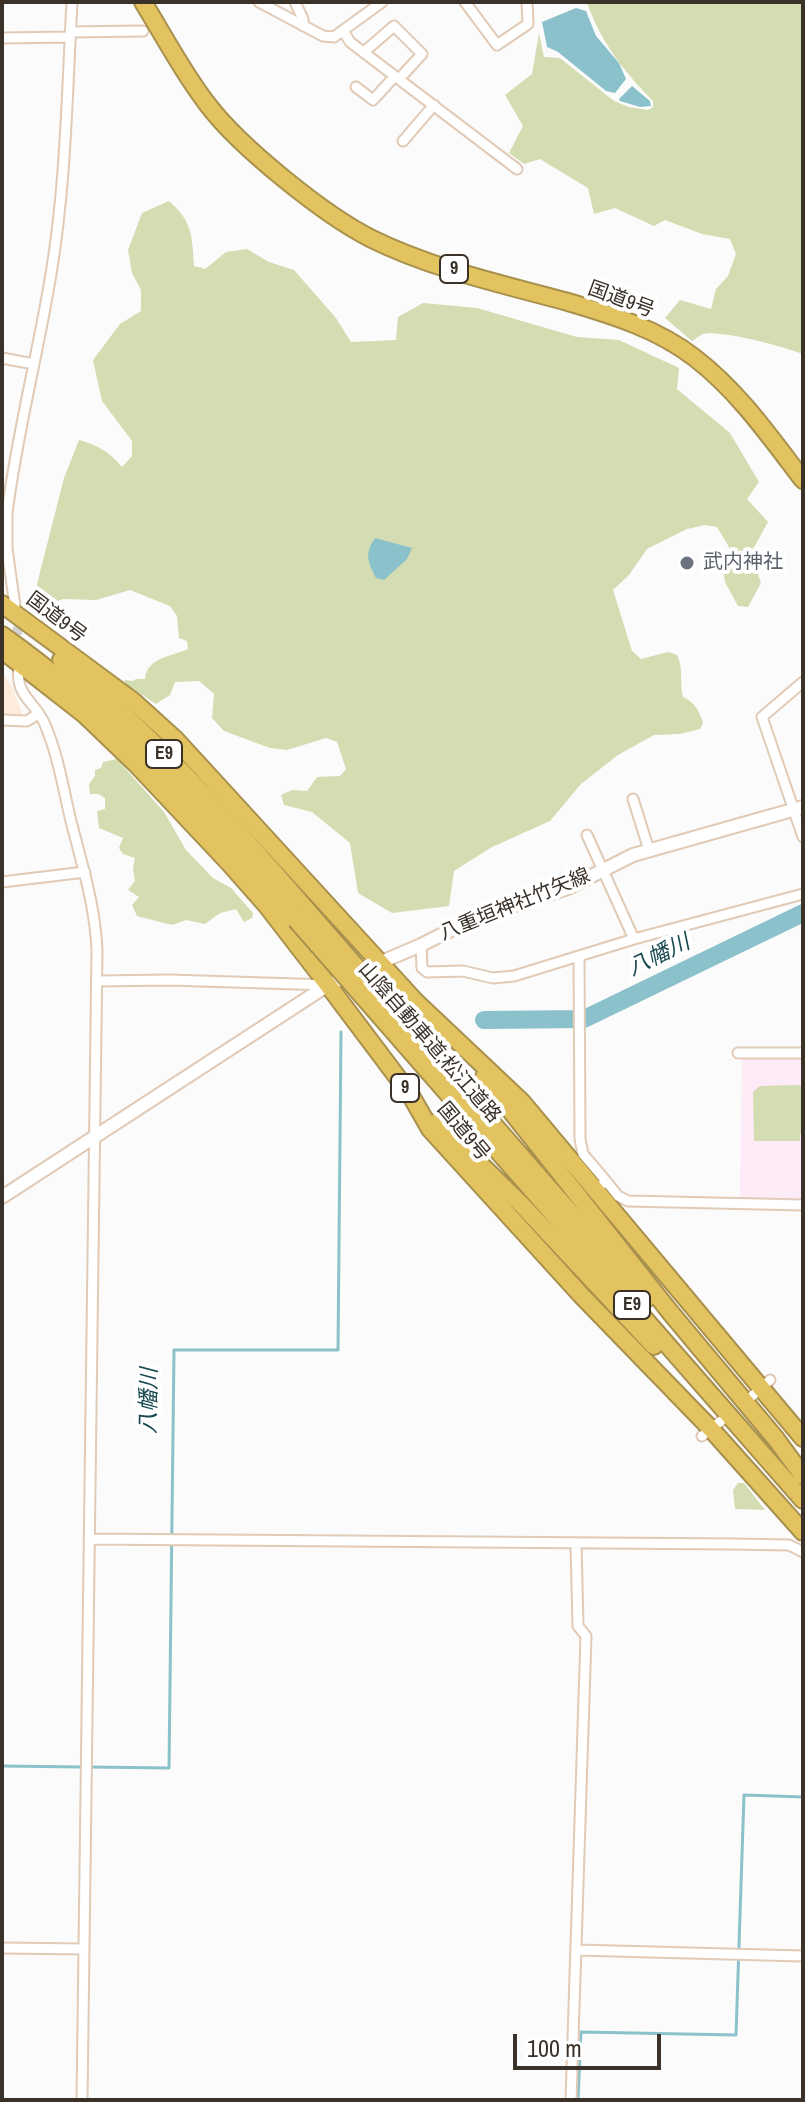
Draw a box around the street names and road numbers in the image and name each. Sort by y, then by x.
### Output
road number: 9 [440,255,468,283]
street label: 国道9号 [584,277,658,323]
street label: 国道9号 [21,588,91,648]
road number: E9 [146,740,182,768]
street label: 八重垣神社竹矢線 [436,864,594,946]
street label: 山陰自動車道;松江道路 [353,958,505,1128]
road number: 9 [391,1074,419,1102]
street label: 国道9号 [432,1098,494,1166]
road number: E9 [614,1291,650,1319]

